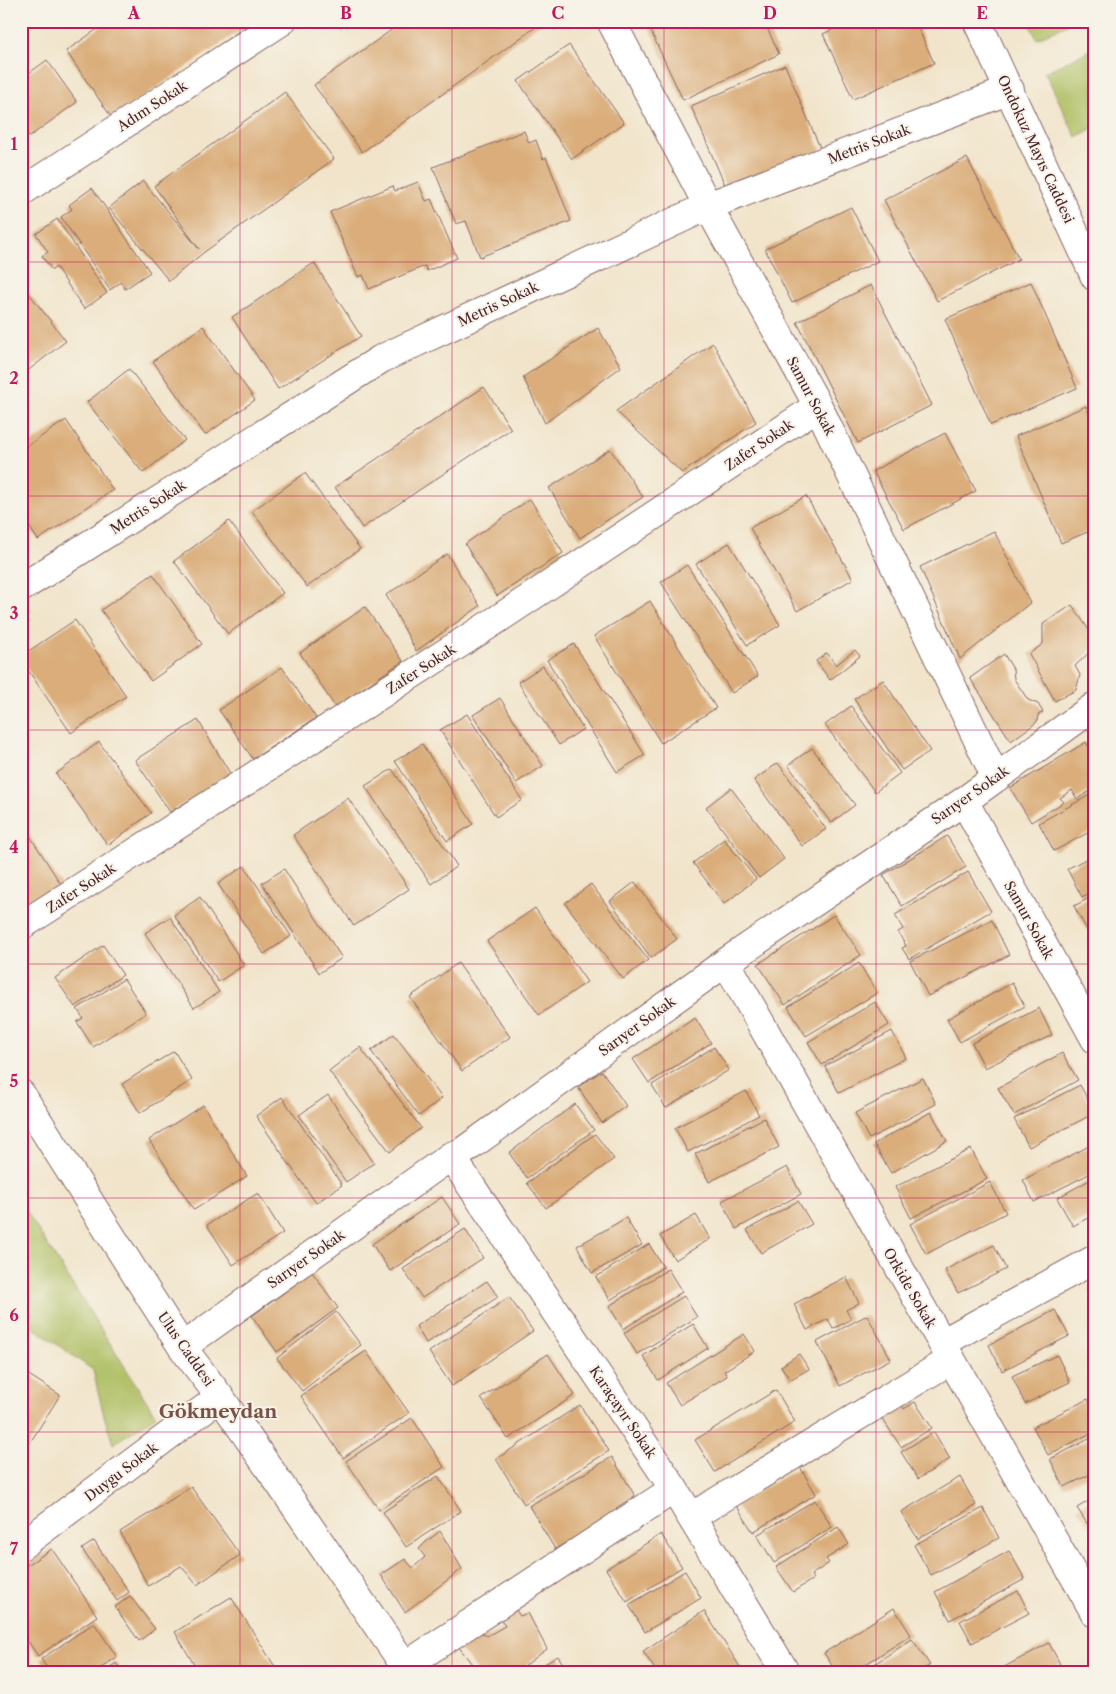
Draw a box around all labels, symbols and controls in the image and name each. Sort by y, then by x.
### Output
text: A [127,3,141,23]
text: B [340,3,352,23]
text: C [552,3,564,23]
text: D [763,3,777,23]
text: E [976,3,988,23]
street label: Ondokuz Mayıs Caddesi [994,72,1078,226]
street label: Adım Sokak [113,76,191,136]
street label: Metris Sokak [825,120,914,168]
text: 1 [10,134,18,154]
street label: Metris Sokak [455,277,542,331]
street label: Samur Sokak [783,353,840,439]
text: 2 [9,368,19,388]
street label: Zafer Sokak [721,415,798,475]
street label: Metris Sokak [107,475,190,538]
text: 3 [9,603,19,623]
street label: Zafer Sokak [383,639,460,698]
street label: Sarıyer Sokak [928,761,1013,828]
text: 4 [9,837,19,857]
street label: Zafer Sokak [43,858,120,917]
street label: Samur Sokak [1000,878,1058,963]
street label: Sarıyer Sokak [595,992,680,1060]
text: 5 [10,1071,19,1091]
street label: Sarıyer Sokak [264,1225,349,1292]
street label: Orkide Sokak [880,1244,941,1332]
text: 6 [9,1305,19,1325]
street label: Ulus Caddesi [154,1308,218,1390]
street label: Karaçayır Sokak [585,1362,661,1462]
district label: Gökmeydan [159,1400,277,1423]
street label: Duygu Sokak [81,1438,162,1505]
text: 7 [10,1539,19,1559]

